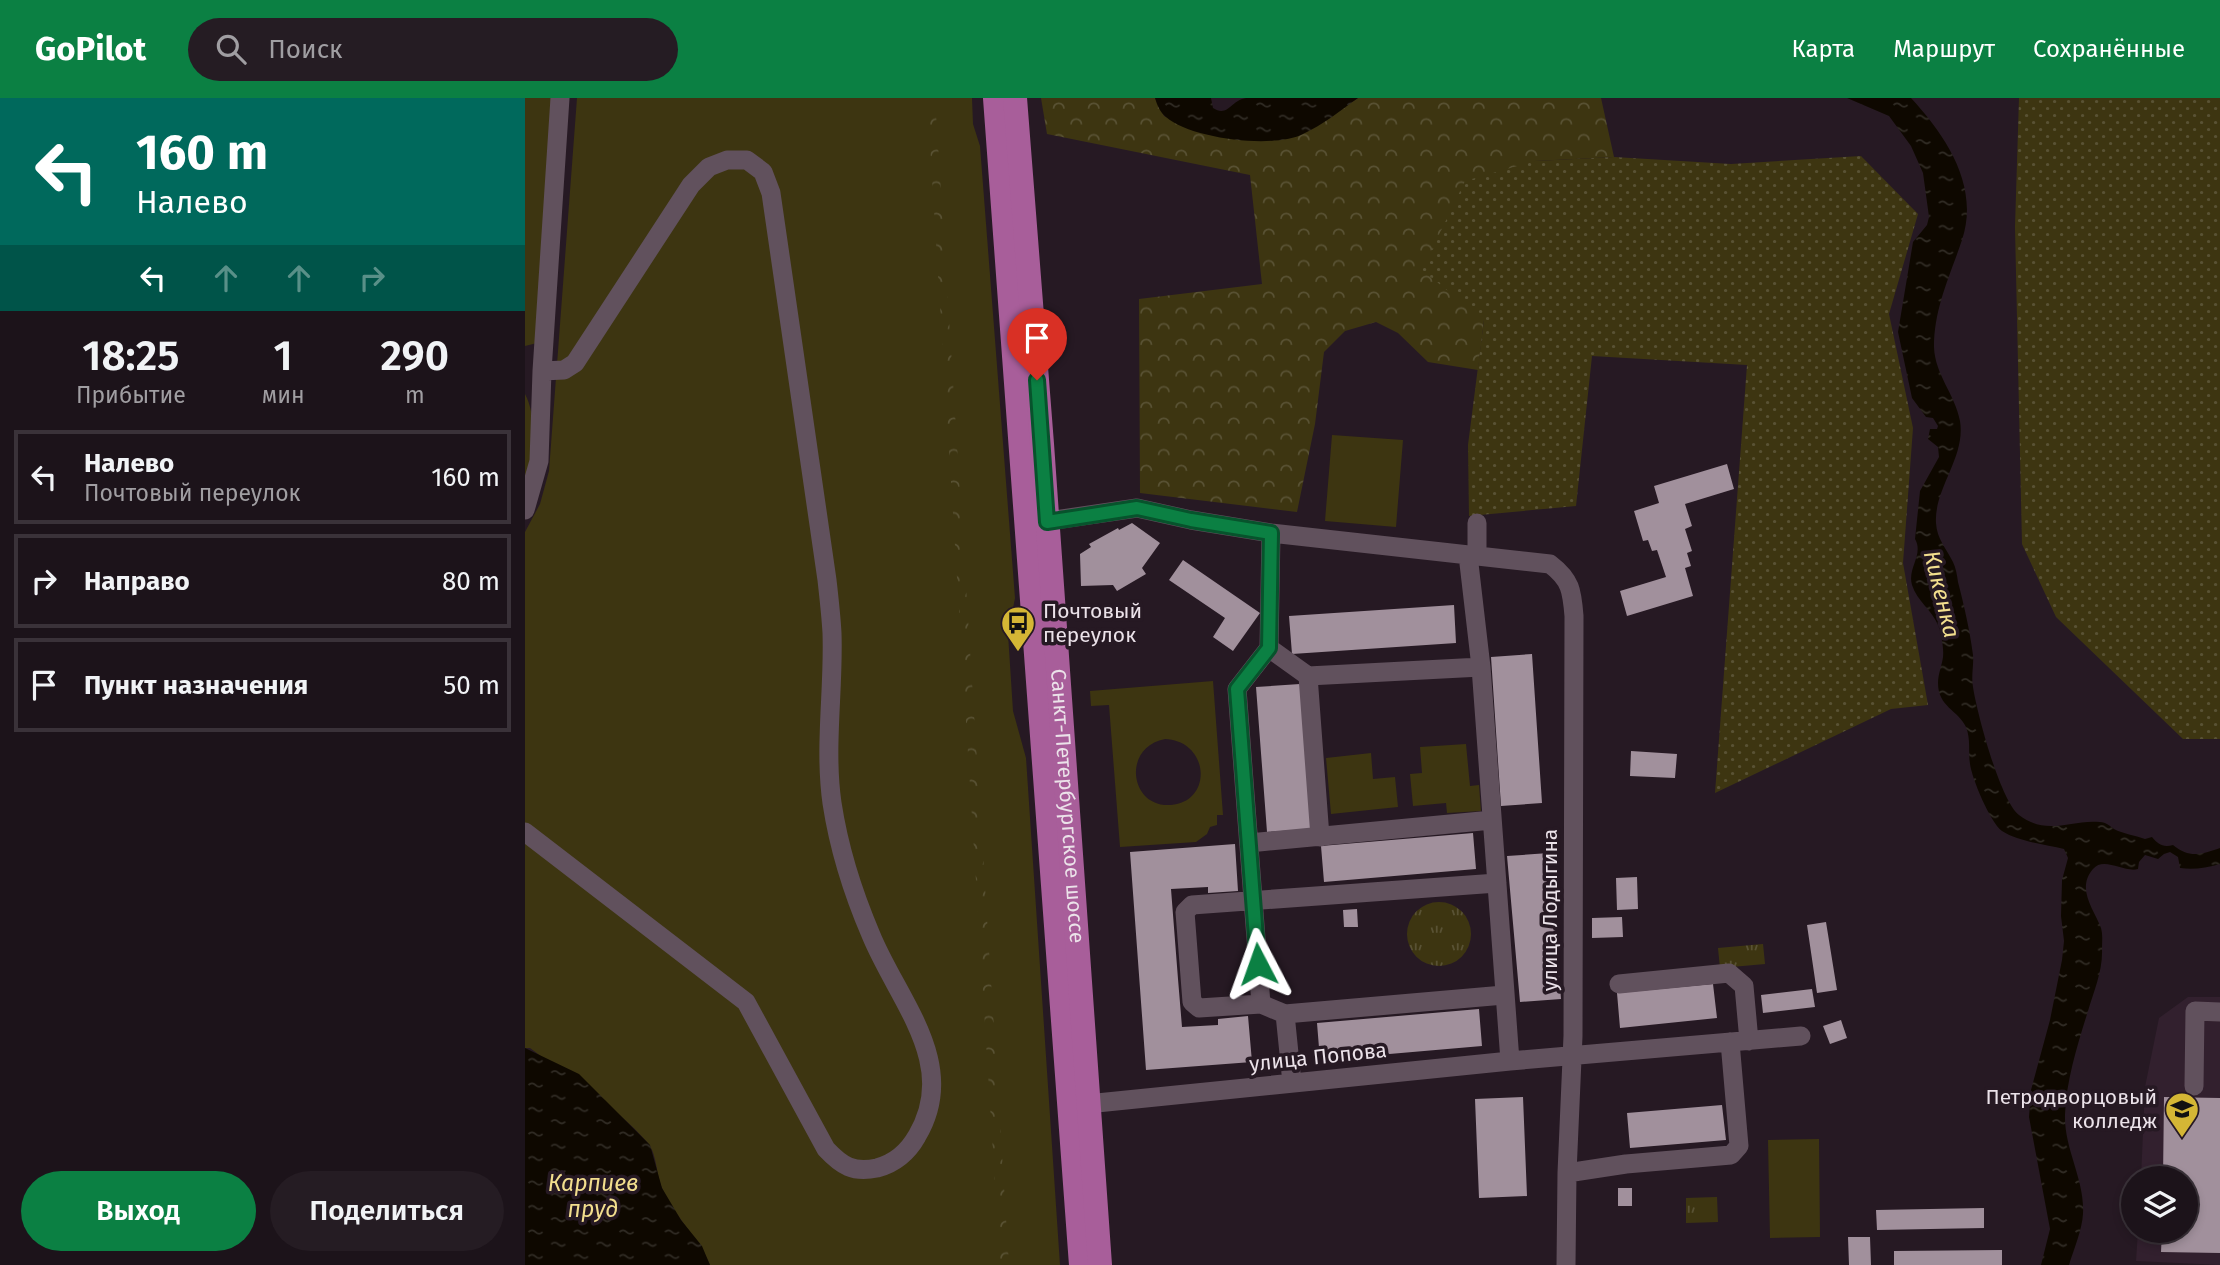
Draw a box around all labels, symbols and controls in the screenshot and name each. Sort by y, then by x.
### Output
search box [188,18,678,81]
text: GoPilot [35,29,146,69]
icon: search [212,30,250,68]
text: Поиск [268,34,343,65]
text: Карта [1792,35,1855,63]
text: Маршрут [1893,35,1995,63]
text: Сохранённые [2033,35,2185,63]
text: 160 m [136,123,268,182]
icon: left [21,126,112,217]
text: Налево [136,183,248,221]
icon: left [134,259,172,297]
icon: ahead [207,259,245,297]
icon: ahead [280,259,318,297]
icon: right [353,259,391,297]
pin [1007,308,1067,380]
icon: arrive [1018,319,1056,357]
text: 18:25 [82,331,179,381]
text: 1 [274,331,293,381]
text: 290 [381,331,449,381]
text: Прибытие [76,381,186,409]
text: мин [262,381,305,409]
text: m [405,381,425,409]
text: Налево [84,448,174,479]
icon: left [25,458,63,496]
text: 160 m [431,462,500,493]
text: Почтовый переулок [84,479,301,507]
water label: Кикенка [1918,547,1966,641]
icon: right [25,562,63,600]
text: Направо [84,566,190,597]
text: 80 m [442,566,500,597]
place label: Почтовый переулок [1043,598,1142,648]
bus stop icon: Почтовый переулок [999,604,1037,653]
icon: arrive [25,666,63,704]
street label: Санкт-Петербургское шоссе [1045,668,1090,944]
text: Пункт назначения [84,670,308,701]
text: 50 m [443,670,500,701]
street label: улица Лодыгина [1537,829,1563,991]
position arrow [1221,927,1295,1001]
street label: улица Попова [1248,1037,1388,1077]
place label: Петродворцовый колледж [1985,1084,2157,1134]
school or university icon: Петродворцовый колледж [2163,1090,2201,1139]
map controls [2121,1166,2198,1243]
button: layers [2121,1166,2198,1243]
water label: Карпиев пруд [548,1169,638,1223]
button: Выход [21,1171,256,1251]
button: Поделиться [270,1171,504,1251]

